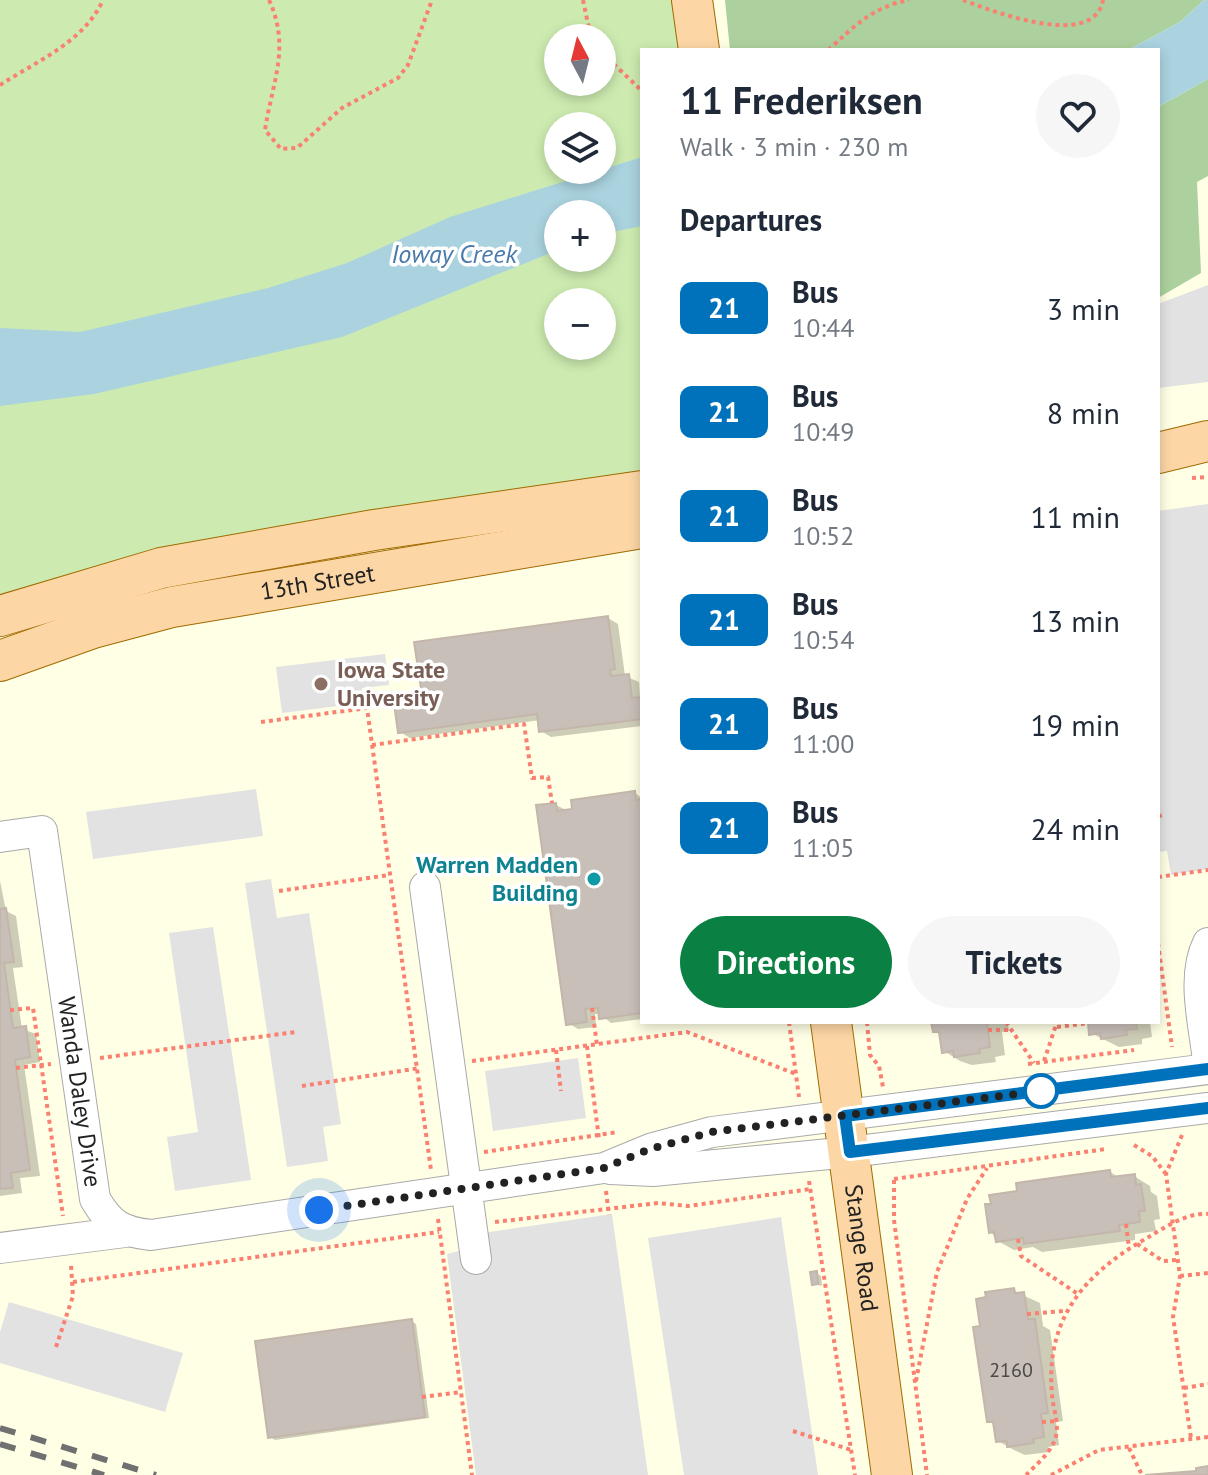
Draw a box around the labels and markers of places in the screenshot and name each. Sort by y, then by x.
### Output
place label: Iowa State University [337,654,445,713]
marker: Iowa State University [312,675,330,693]
place label: Warren Madden Building [416,849,578,908]
marker: Warren Madden Building [585,870,603,888]
unlabelled marker [1024,1074,1058,1108]

